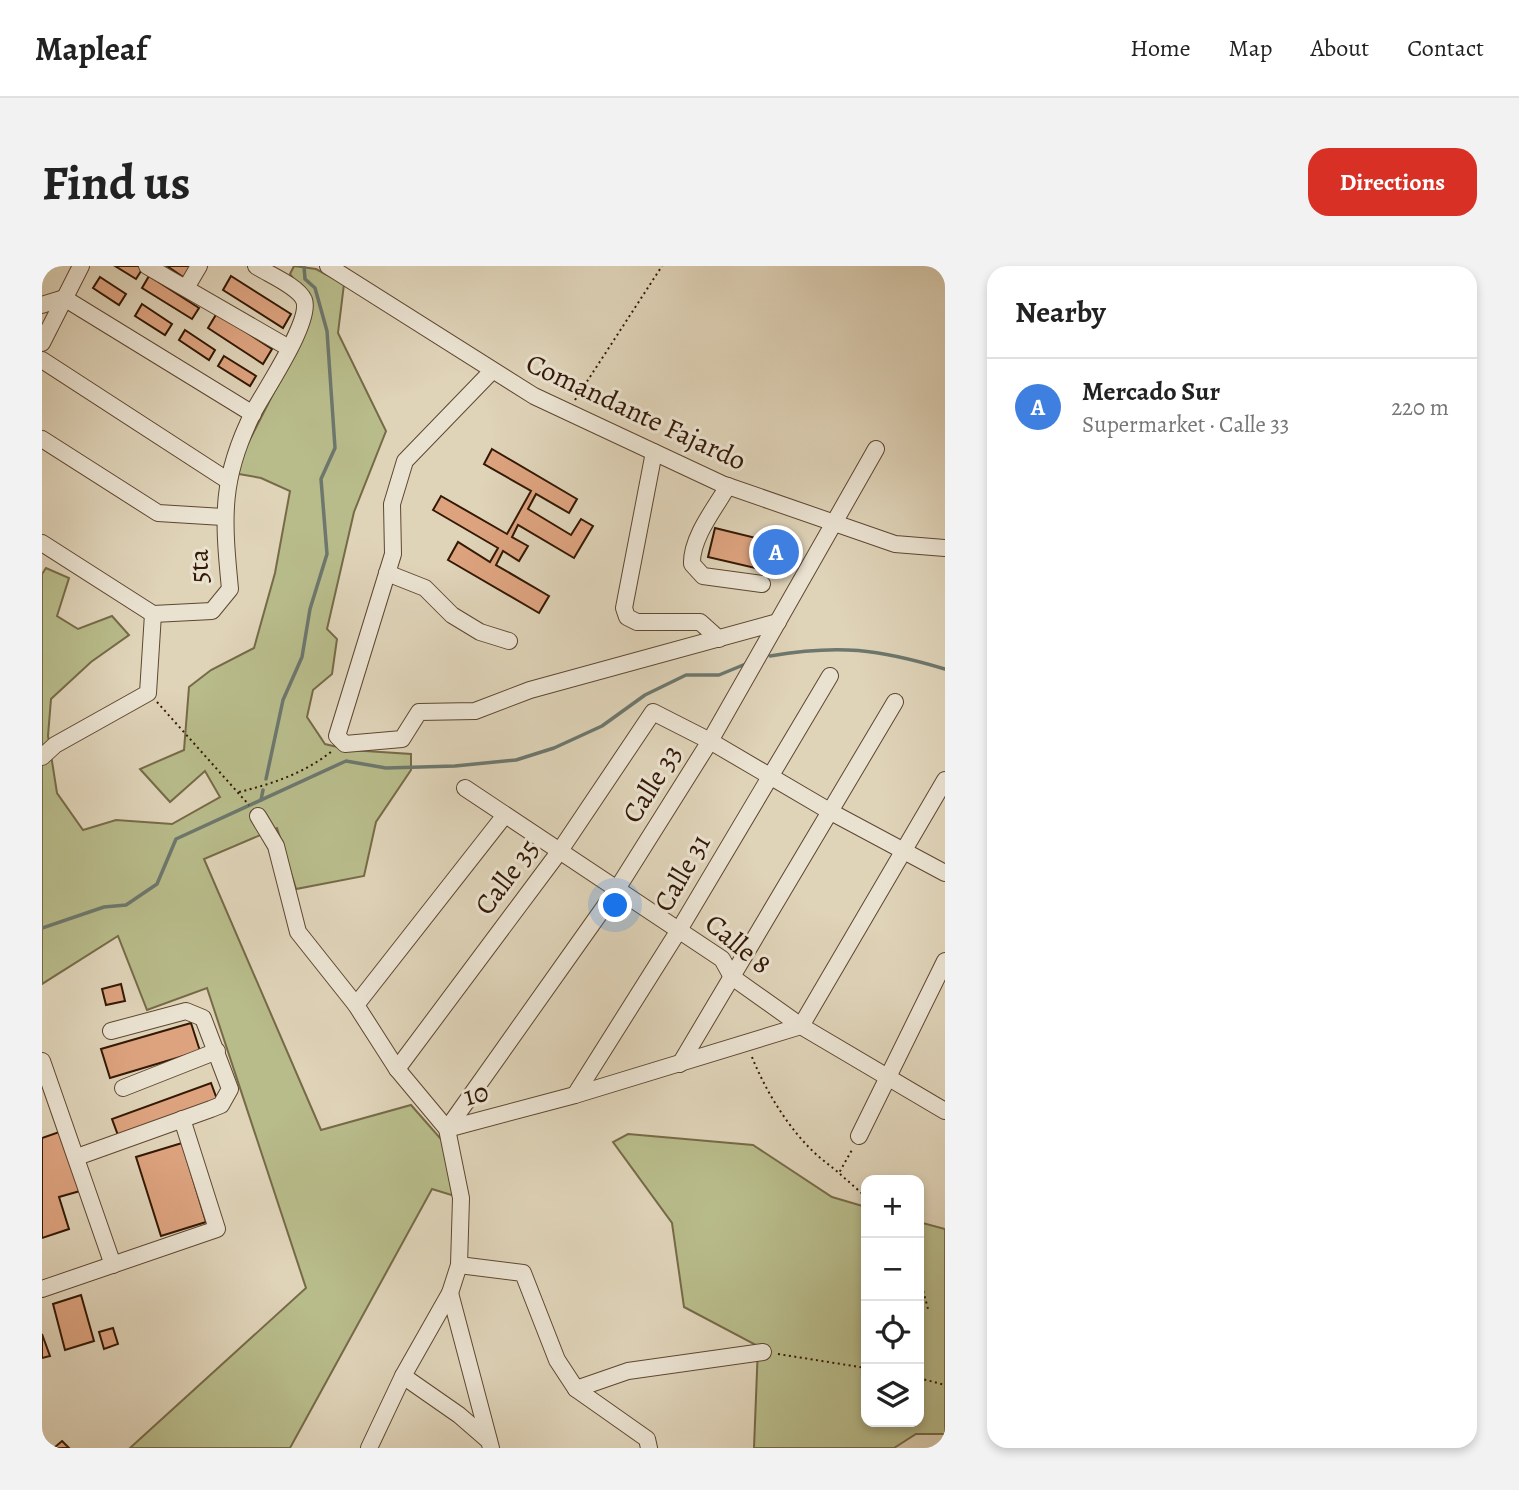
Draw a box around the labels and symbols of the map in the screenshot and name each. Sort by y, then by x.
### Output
street label: Comandante Fajardo [520,344,752,480]
pin: A [753,526,799,578]
street label: 5ta [180,549,218,583]
street label: Calle 33 [613,738,691,830]
street label: Calle 31 [645,827,719,919]
street label: Calle 35 [466,831,548,923]
your location [598,888,632,922]
street label: Calle 8 [697,905,779,983]
street label: 10 [459,1072,493,1116]

